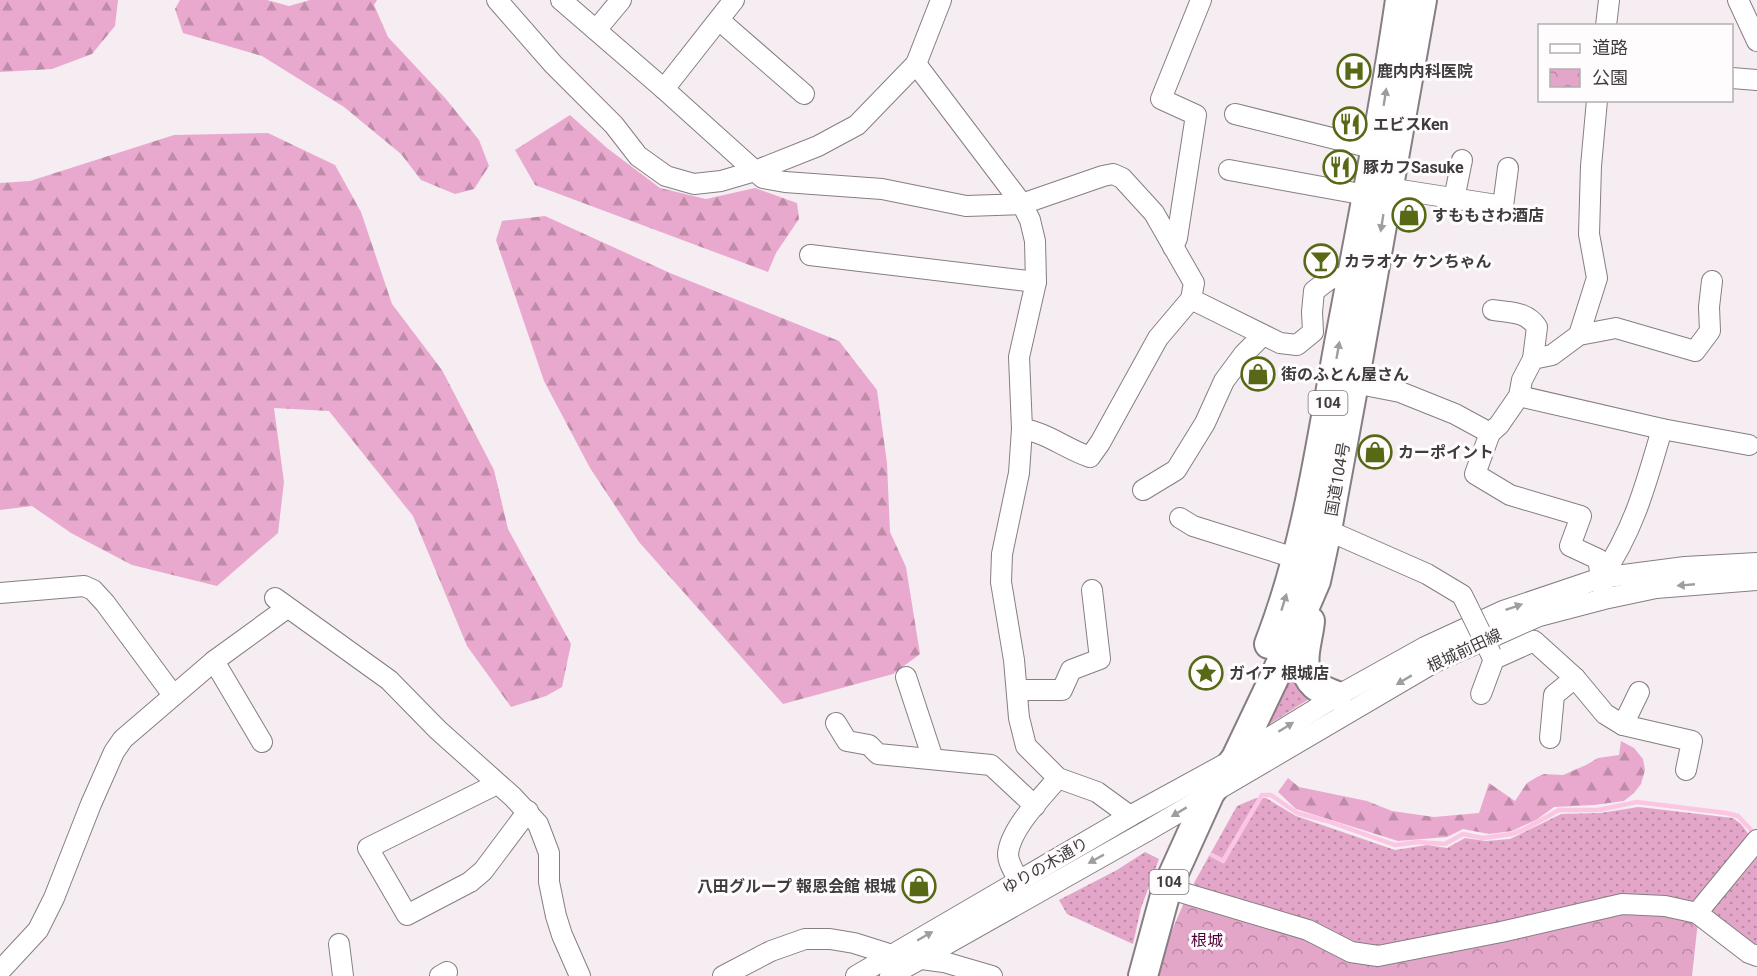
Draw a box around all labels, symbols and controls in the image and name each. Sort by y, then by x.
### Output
legend [1538,24,1733,102]
text: 道路 [1592,37,1628,58]
hospital icon: 鹿内内科医院 [1336,53,1372,89]
place label: 鹿内内科医院 [1377,62,1473,81]
text: 公園 [1592,67,1628,88]
one-way arrow [1380,87,1389,106]
restaurant icon: エビスKen [1332,106,1368,142]
place label: エビスKen [1373,115,1449,134]
restaurant icon: 豚カフSasuke [1322,149,1358,185]
place label: 豚カフSasuke [1363,158,1464,177]
shop icon: すももさわ酒店 [1391,197,1427,233]
place label: すももさわ酒店 [1432,206,1544,225]
one-way arrow [1378,214,1387,233]
bar icon: カラオケ ケンちゃん [1303,243,1339,279]
place label: カラオケ ケンちゃん [1344,252,1492,271]
one-way arrow [1334,341,1343,360]
shop icon: 街のふとん屋さん [1240,356,1276,392]
place label: 街のふとん屋さん [1281,365,1409,384]
road number: 104 [1308,391,1348,415]
shop icon: カーポイント [1357,434,1393,470]
street label: 国道104号 [1322,441,1353,518]
place label: カーポイント [1398,443,1494,462]
one-way arrow [1676,580,1695,590]
one-way arrow [1280,593,1289,611]
one-way arrow [1505,602,1523,612]
street label: 根城前田線 [1424,625,1504,676]
place icon: ガイア 根城店 [1188,655,1224,691]
place label: ガイア 根城店 [1229,664,1329,683]
one-way arrow [1396,675,1412,686]
one-way arrow [1278,721,1294,732]
one-way arrow [1171,807,1187,818]
street label: ゆりの木通り [999,833,1092,898]
one-way arrow [1087,854,1104,864]
shop icon: 八田グループ 報恩会館 根城 [901,868,937,904]
road number: 104 [1150,870,1188,894]
place label: 八田グループ 報恩会館 根城 [697,877,896,896]
one-way arrow [917,931,934,941]
park label: 根城 [1191,931,1223,950]

